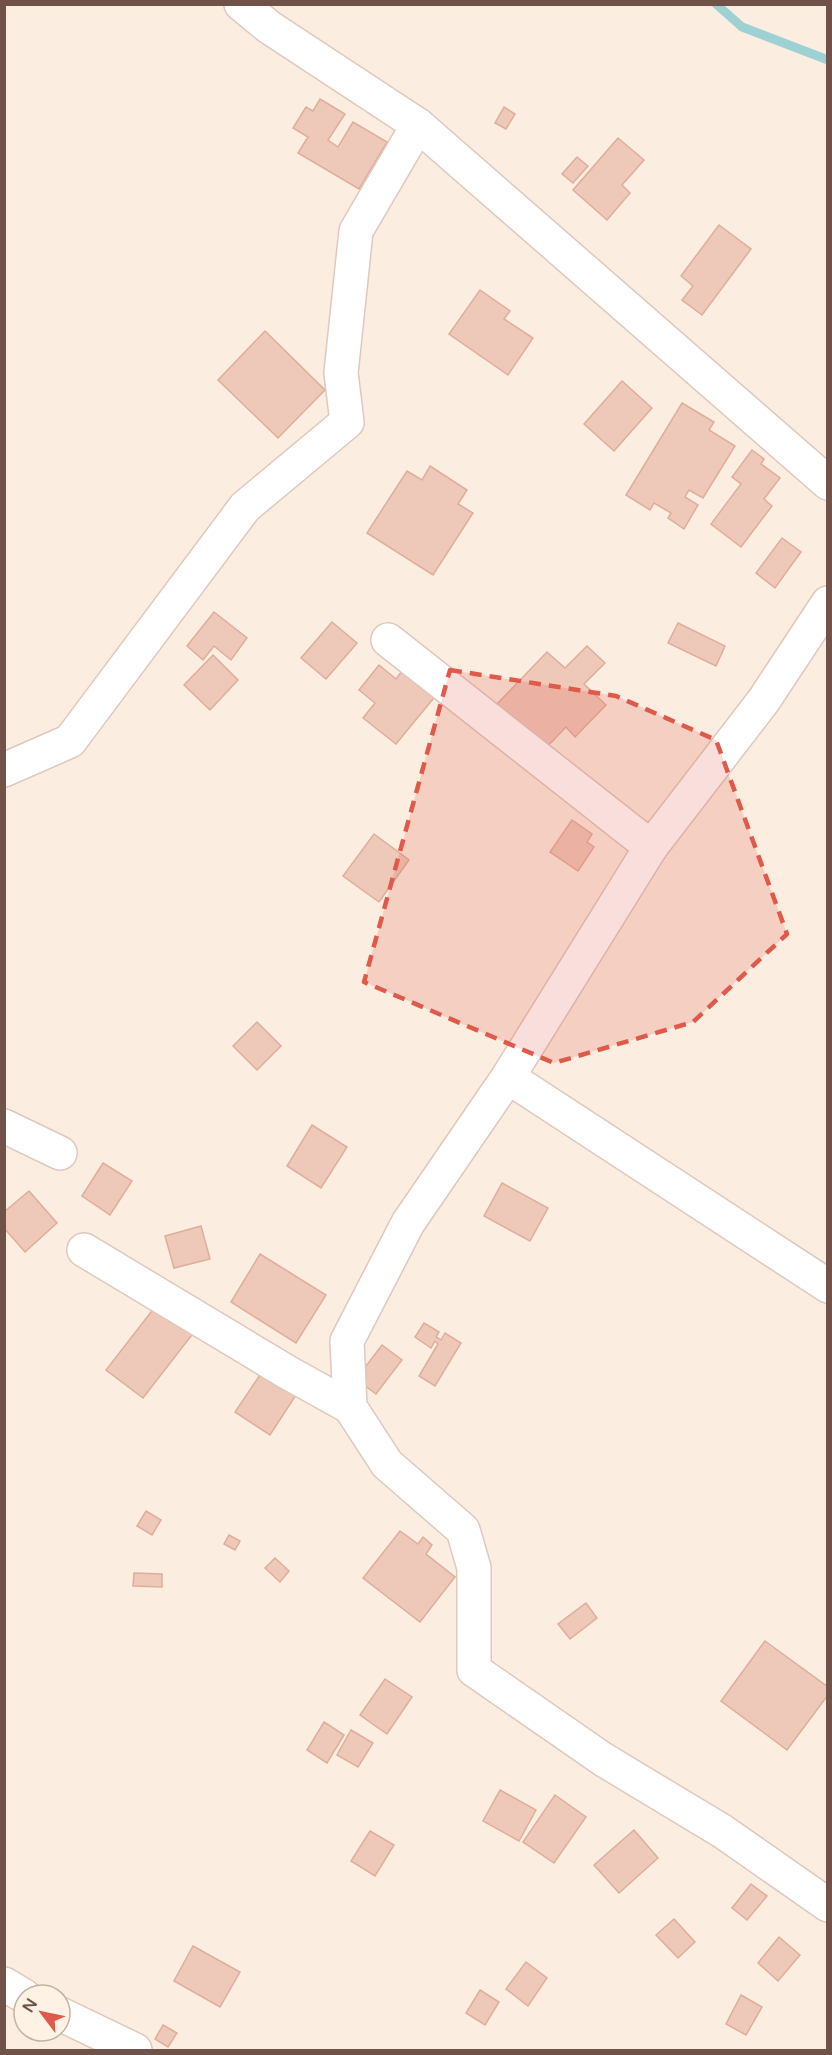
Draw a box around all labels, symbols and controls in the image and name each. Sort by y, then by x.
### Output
north arrow [12,1983,72,2043]
text: N [18,1995,42,2016]

